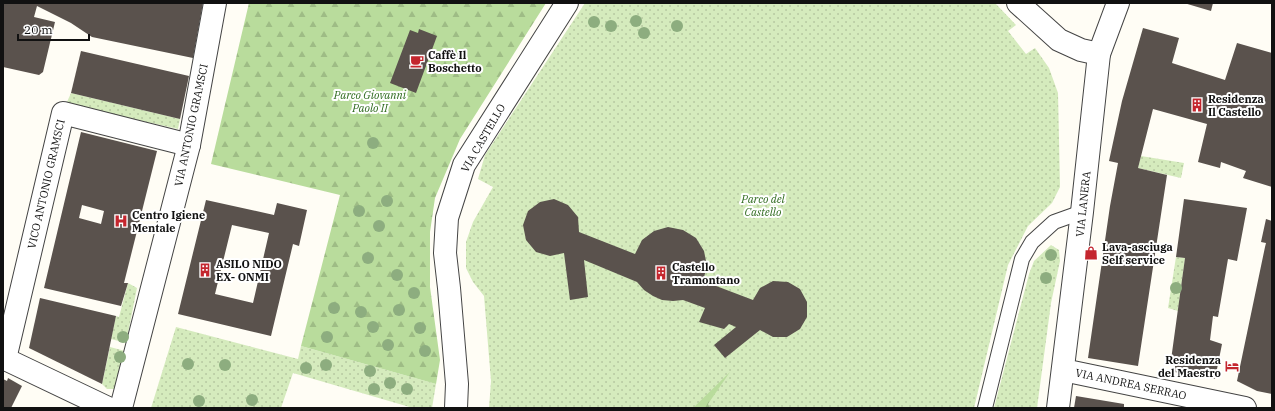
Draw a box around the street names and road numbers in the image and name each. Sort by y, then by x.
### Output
street label: VIA ANTONIO GRAMSCI [171,62,211,188]
street label: VIA CASTELLO [458,101,508,175]
street label: VICO ANTONIO GRAMSCI [24,118,68,250]
street label: VIA LANERA [1073,170,1093,238]
street label: VIA ANDREA SERRAO [1074,365,1188,403]

